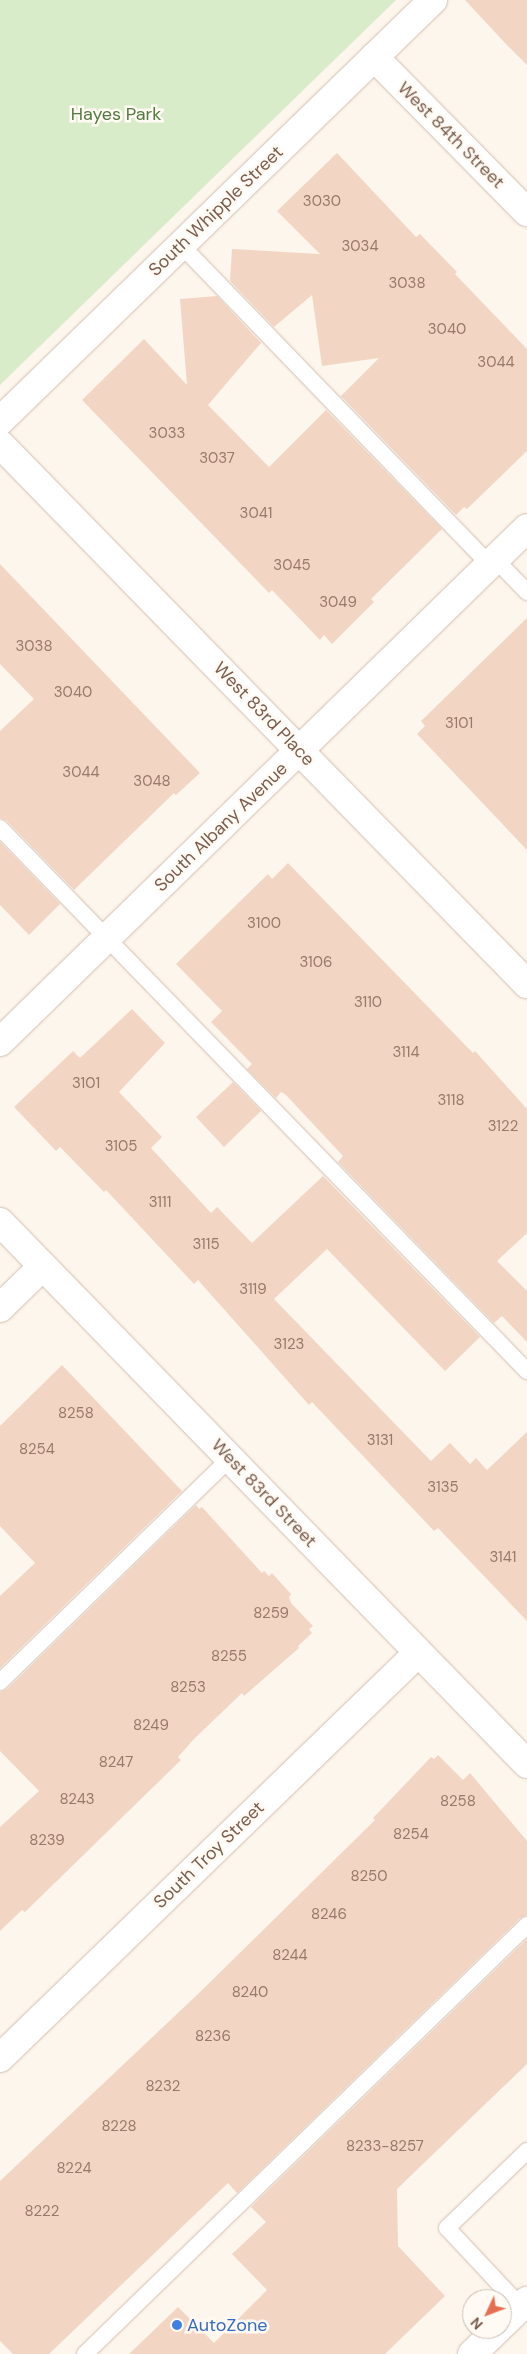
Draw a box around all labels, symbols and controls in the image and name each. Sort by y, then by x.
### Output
street label: West 84th Street [393,77,509,193]
park label: Hayes Park [71,103,161,125]
street label: South Whipple Street [144,141,288,281]
house number: 3030 [303,193,341,211]
house number: 3034 [341,238,379,256]
house number: 3038 [388,275,426,293]
house number: 3040 [428,321,466,339]
house number: 3044 [477,354,515,372]
house number: 3033 [149,425,185,443]
house number: 3037 [199,450,235,468]
house number: 3041 [240,505,272,523]
house number: 3045 [273,557,311,575]
house number: 3049 [319,594,357,612]
house number: 3038 [15,638,53,656]
street label: West 83rd Place [209,658,319,770]
house number: 3040 [54,684,92,702]
house number: 3101 [445,715,473,733]
street label: South Albany Avenue [150,758,292,896]
house number: 3044 [62,764,100,782]
house number: 3048 [133,773,171,791]
house number: 3100 [247,915,281,933]
house number: 3106 [300,954,332,972]
house number: 3110 [354,994,382,1012]
house number: 3114 [392,1044,420,1062]
house number: 3101 [72,1075,100,1093]
house number: 3118 [437,1092,465,1110]
house number: 3122 [488,1118,518,1136]
house number: 3105 [105,1138,137,1156]
house number: 3111 [149,1194,171,1212]
house number: 3115 [192,1236,220,1254]
house number: 3119 [239,1281,267,1299]
house number: 3123 [274,1336,304,1354]
house number: 8258 [58,1405,94,1423]
house number: 3131 [367,1432,393,1450]
street label: West 83rd Street [207,1434,321,1552]
house number: 8254 [19,1441,55,1459]
house number: 3135 [427,1479,459,1497]
house number: 3141 [489,1549,517,1567]
house number: 8259 [253,1605,289,1623]
house number: 8255 [211,1648,247,1666]
house number: 8253 [170,1679,206,1697]
house number: 8249 [133,1717,169,1735]
house number: 8247 [99,1754,133,1772]
house number: 8243 [59,1791,95,1809]
house number: 8258 [440,1793,476,1811]
street label: South Troy Street [149,1797,269,1913]
house number: 8254 [393,1826,429,1844]
house number: 8239 [29,1832,65,1850]
house number: 8250 [351,1868,387,1886]
house number: 8246 [311,1906,347,1924]
house number: 8244 [272,1947,308,1965]
house number: 8240 [232,1984,268,2002]
house number: 8236 [195,2028,231,2046]
house number: 8232 [145,2078,181,2096]
house number: 8228 [101,2118,137,2136]
house number: 8233-8257 [346,2138,424,2156]
house number: 8224 [57,2160,91,2178]
house number: 8222 [25,2203,59,2221]
north arrow [462,2289,512,2339]
place label: AutoZone [187,2314,268,2336]
text: N [467,2314,487,2333]
marker: AutoZone [171,2319,183,2331]

